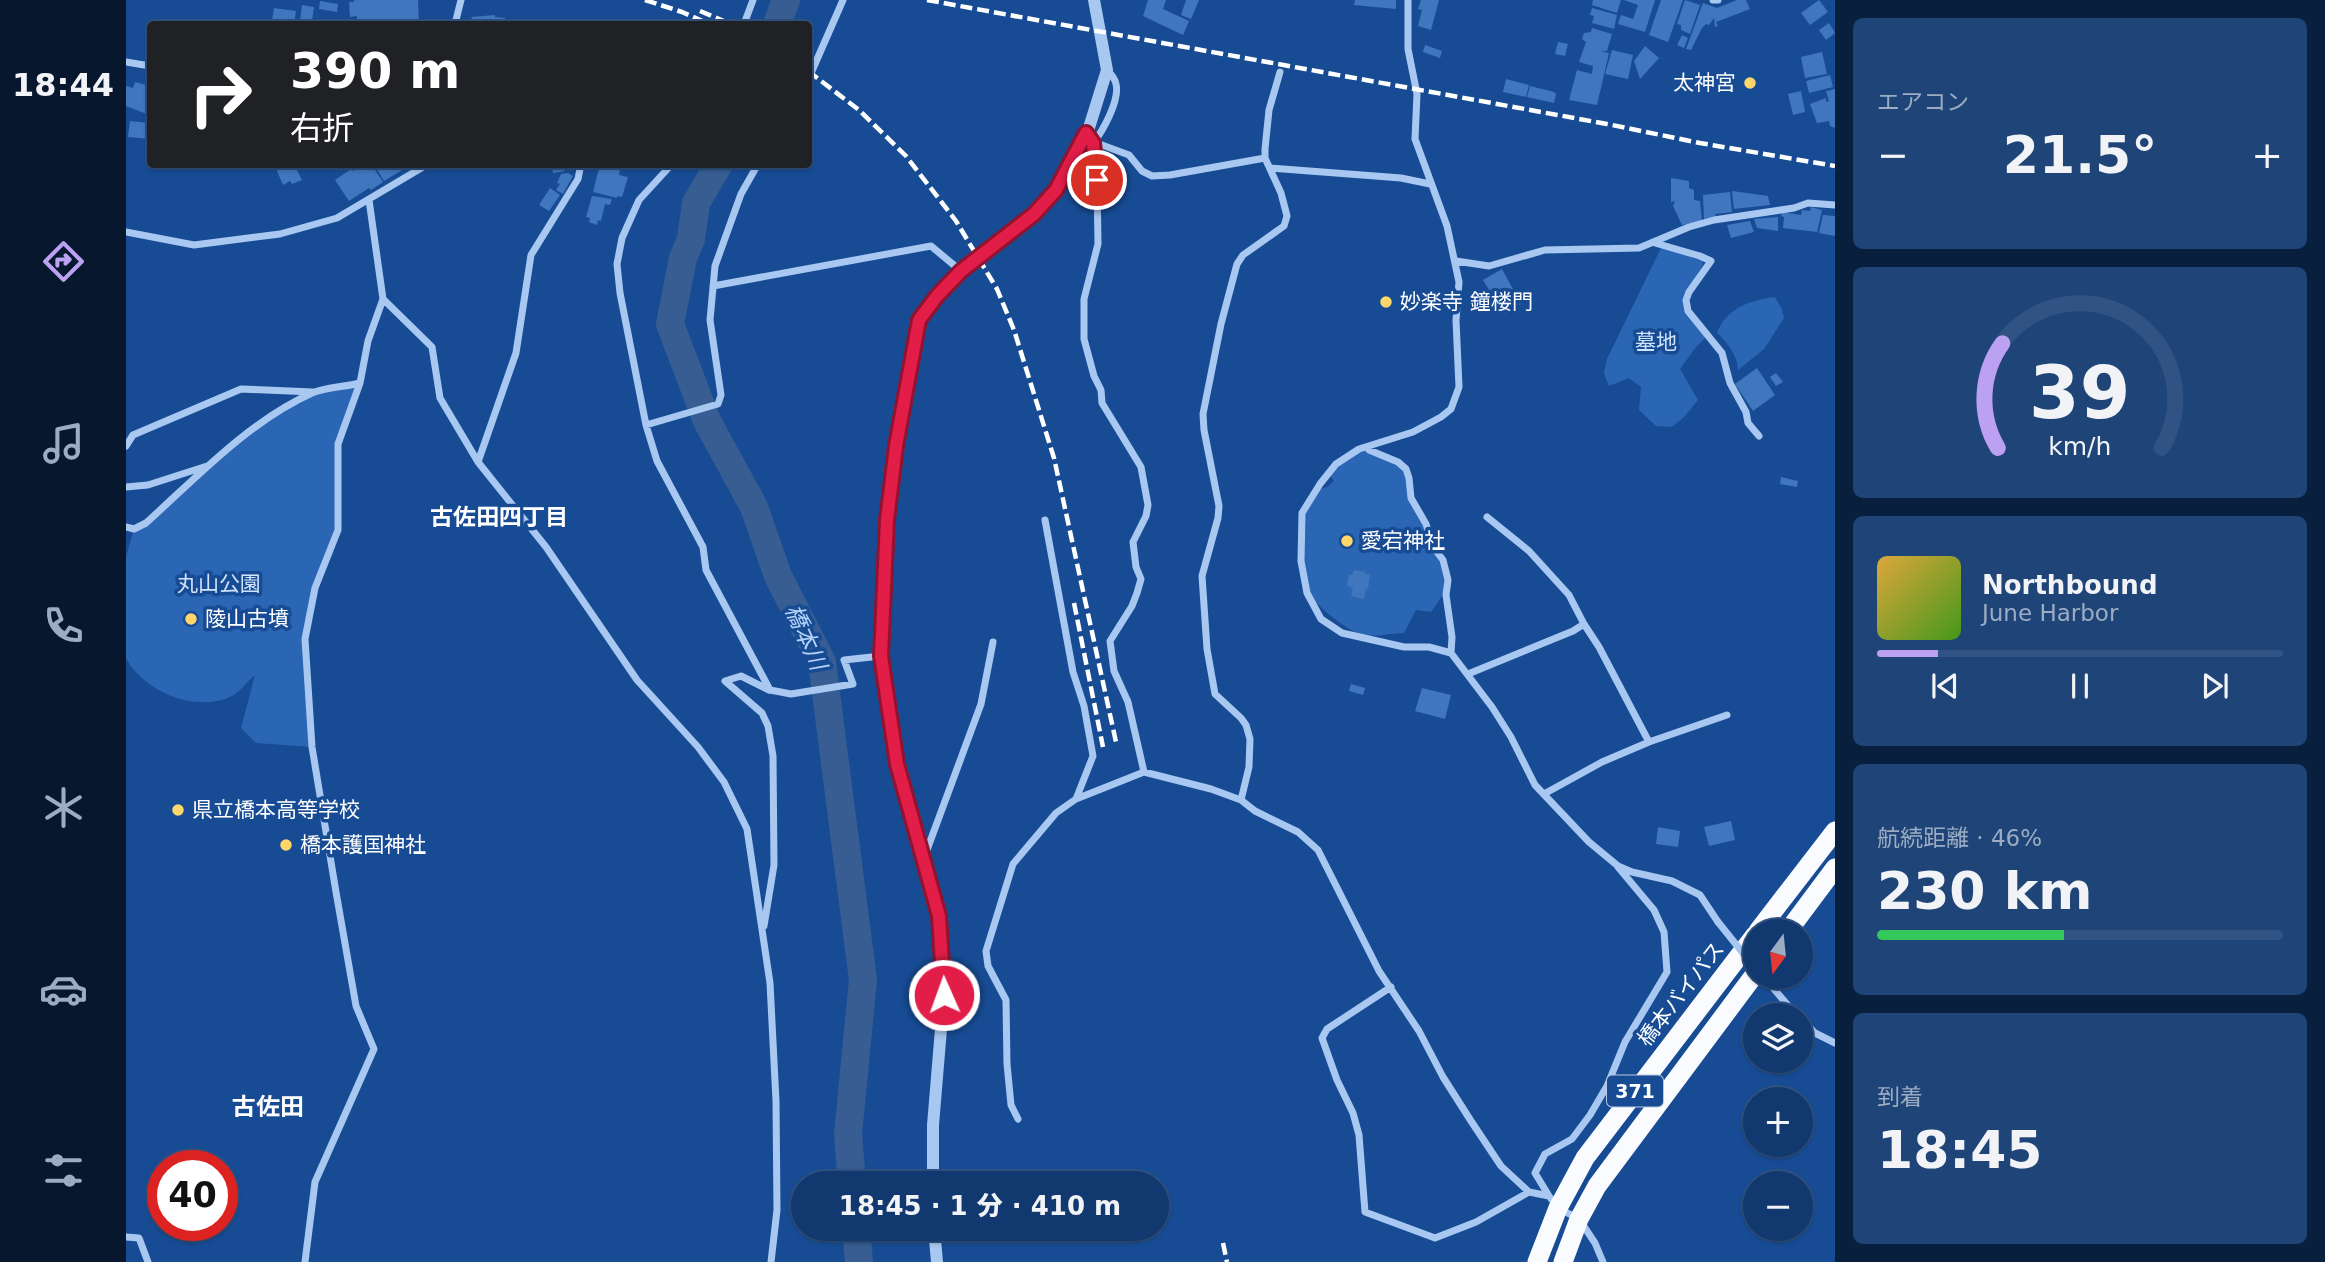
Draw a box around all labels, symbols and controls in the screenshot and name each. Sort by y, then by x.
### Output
text: 390 m [290,43,460,100]
icon: right [175,49,266,140]
text: 18:44 [12,66,114,104]
place label: 太神宮 [1673,71,1736,95]
marker: 太神宮 [1742,75,1758,91]
text: エアコン [1877,89,1969,115]
text: 右折 [290,109,354,147]
text: 21.5° [2003,125,2157,185]
text: − [1877,133,1909,177]
text: + [2251,133,2283,177]
pin [1067,150,1127,210]
icon: arrive [1078,161,1116,199]
icon: directions [39,237,88,286]
place label: 妙楽寺 鐘楼門 [1400,290,1533,314]
marker: 妙楽寺 鐘楼門 [1378,294,1394,310]
park label: 墓地 [1635,330,1677,354]
text: 39 [2029,351,2131,436]
icon: music [39,419,88,468]
text: km/h [2048,432,2112,461]
district label: 古佐田四丁目 [430,504,568,530]
place label: 愛宕神社 [1361,529,1445,553]
marker: 愛宕神社 [1339,533,1355,549]
text: Northbound [1982,570,2158,600]
park label: 丸山公園 [177,572,261,596]
water label: 橋本川 [780,600,833,677]
text: June Harbor [1982,600,2118,626]
icon: phone [39,601,88,650]
place label: 陵山古墳 [205,607,289,631]
marker: 陵山古墳 [183,611,199,627]
icon: previous [1926,667,1964,705]
icon: pause [2061,667,2099,705]
icon: next [2196,667,2234,705]
icon: climate [39,783,88,832]
place label: 県立橋本高等学校 [192,798,360,822]
marker: 県立橋本高等学校 [170,802,186,818]
text: 航続距離 · 46% [1877,825,2042,851]
place label: 橋本護国神社 [300,833,426,857]
marker: 橋本護国神社 [278,837,294,853]
text: 230 km [1877,861,2092,921]
north arrow [1743,919,1813,989]
map controls [1743,919,1813,1241]
street label: 橋本バイパス [1633,937,1729,1051]
position arrow [907,958,981,1032]
icon: car [39,965,88,1014]
button: layers [1743,1003,1813,1073]
road number: 371 [1607,1076,1663,1106]
text: 到着 [1877,1084,1923,1110]
button: + [1743,1087,1813,1157]
district label: 古佐田 [232,1093,304,1121]
text: 18:45 [1877,1120,2043,1180]
icon: filters [39,1146,88,1195]
speed limit sign: 40 [147,1150,238,1241]
button: − [1743,1171,1813,1241]
text: 18:45 · 1 分 · 410 m [839,1191,1121,1221]

